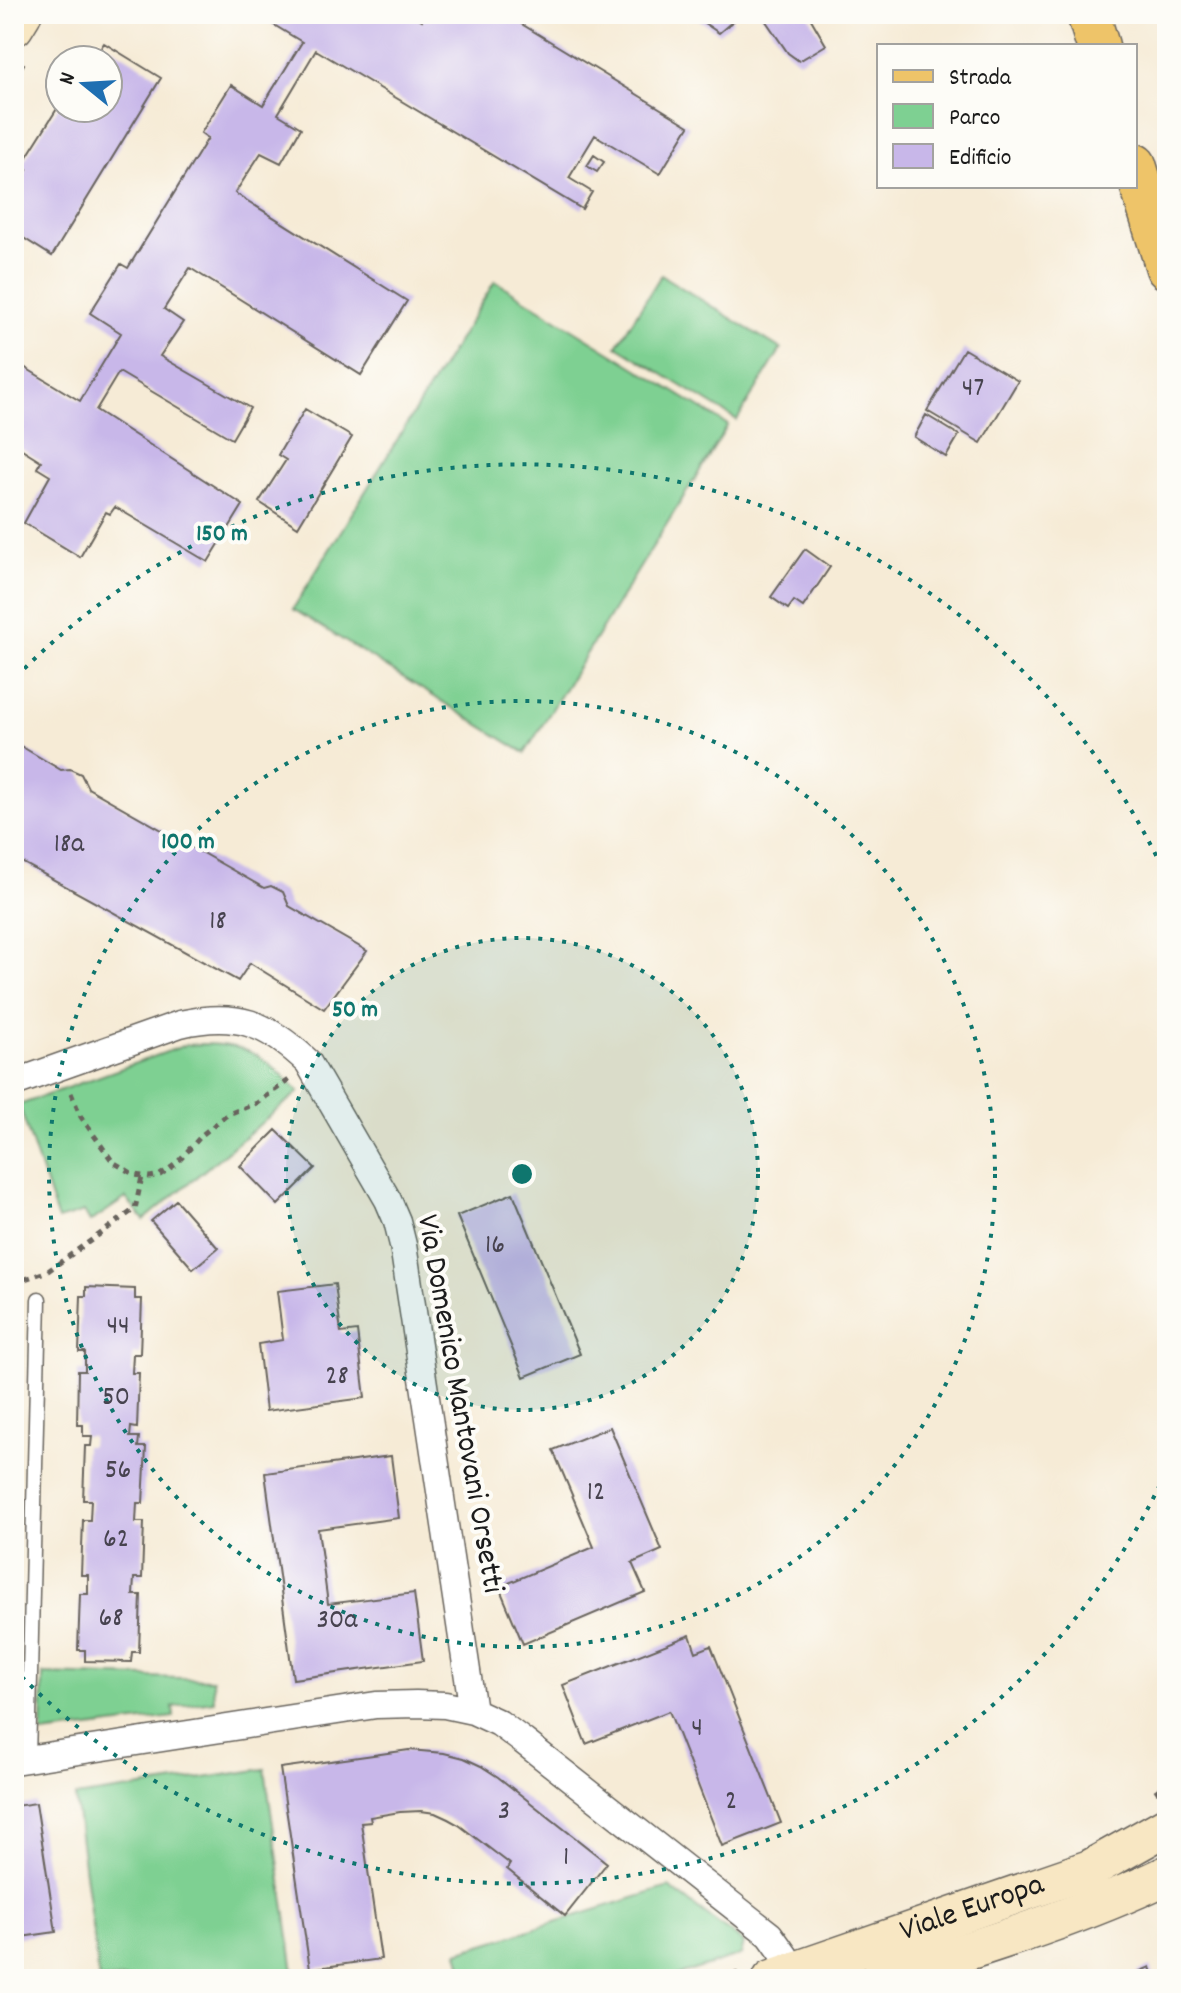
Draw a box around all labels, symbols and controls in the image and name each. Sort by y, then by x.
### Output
north arrow [44,44,124,124]
legend [877,44,1137,188]
text: Strada [949,62,1012,96]
text: N [52,69,85,89]
text: Parco [949,102,1000,136]
text: Edificio [949,142,1011,176]
house number: 47 [962,370,984,410]
text: 150 m [196,518,248,552]
house number: 18a [54,826,85,866]
text: 100 m [161,826,215,860]
house number: 18 [209,903,227,943]
text: 50 m [332,994,378,1028]
centre of rings [508,1160,536,1188]
street label: Via Domenico Mantovani Orsetti [402,1211,514,1597]
house number: 16 [485,1227,505,1267]
house number: 44 [106,1308,130,1348]
house number: 28 [325,1358,349,1398]
house number: 50 [102,1379,130,1419]
house number: 56 [105,1452,131,1492]
house number: 12 [587,1474,605,1514]
house number: 62 [103,1521,129,1561]
house number: 68 [99,1600,123,1640]
house number: 30a [317,1602,358,1642]
house number: 4 [691,1710,703,1750]
house number: 2 [725,1783,737,1823]
house number: 3 [498,1793,510,1833]
house number: 1 [563,1839,569,1879]
street label: Viale Europa [894,1863,1051,1956]

